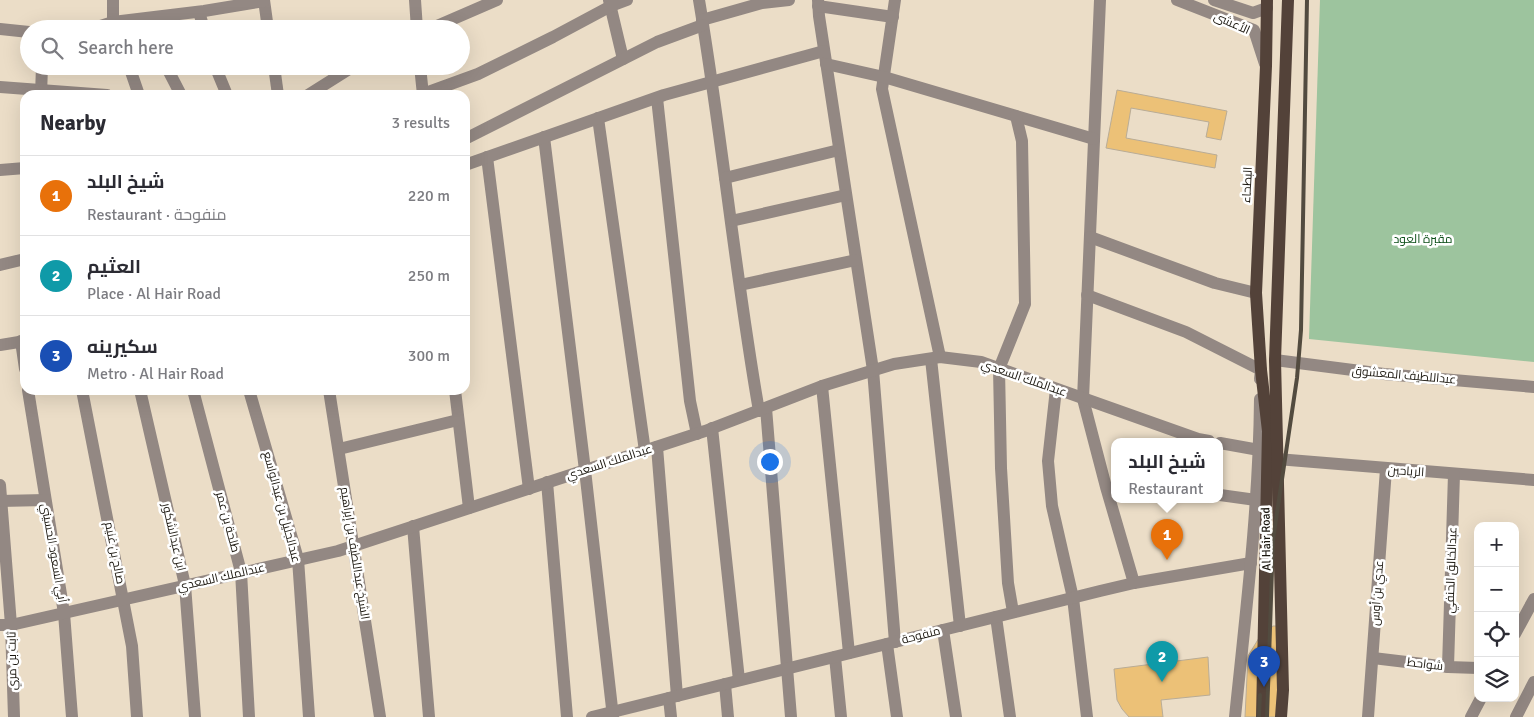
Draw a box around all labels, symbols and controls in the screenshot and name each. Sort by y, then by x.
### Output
street label: الأعشى [1211,9,1252,38]
search box [20,20,470,75]
icon: search [38,34,66,62]
text: Search here [78,36,174,60]
text: Nearby [40,110,106,136]
text: 3 results [391,113,450,133]
street label: البطحاء [1239,166,1256,204]
text: شيخ البلد [87,170,165,194]
text: 1 [52,186,60,206]
text: 220 m [408,186,450,206]
text: Restaurant · منفوحة [87,205,227,225]
park label: مقبرة العود [1393,232,1453,247]
text: العثيم [87,255,141,279]
text: 2 [52,266,60,286]
text: 250 m [408,266,450,286]
text: Place · Al Hair Road [87,284,221,304]
text: سكيرينه [87,335,158,359]
text: 3 [52,346,60,366]
text: 300 m [408,346,450,366]
street label: عبدالملك السعدي [978,357,1069,402]
street label: عبداللطيف المعشوق [1351,363,1457,388]
text: Metro · Al Hair Road [87,364,224,384]
popup [1111,438,1223,503]
street label: عبدالملك السعدي [564,442,655,485]
your location [757,449,783,475]
street label: عبدالجليل بن عبدالواسع [259,450,304,564]
text: شيخ البلد [1128,450,1206,474]
street label: الرياحين [1387,463,1425,480]
text: Restaurant [1128,479,1203,499]
street label: الشيخ عبداللطيف بن إبراهيم [337,486,372,620]
street label: طلحة بن عمر [212,489,243,554]
street label: ابن عبدالشكور [158,501,189,573]
street label: أبي السعود الحسيني [35,502,71,604]
street label: Al Hair Road [1258,507,1275,571]
pin: 1 [1151,519,1183,560]
street label: صالح بن غنيم [101,521,128,586]
map controls [1474,522,1519,702]
button: + [1474,522,1519,567]
street label: عبدالخالق الحنفي [1442,526,1463,614]
street label: عبدالملك السعدي [176,560,267,597]
street label: عدي بن أوس [1367,560,1389,626]
button: − [1474,567,1519,612]
button: locate [1474,612,1519,657]
street label: منفوحة [900,623,942,648]
street label: ثابت بن مري [4,631,23,690]
pin: 2 [1146,641,1178,682]
pin: 3 [1248,646,1280,687]
street label: شواحط [1406,655,1444,674]
button: layers [1474,657,1519,702]

